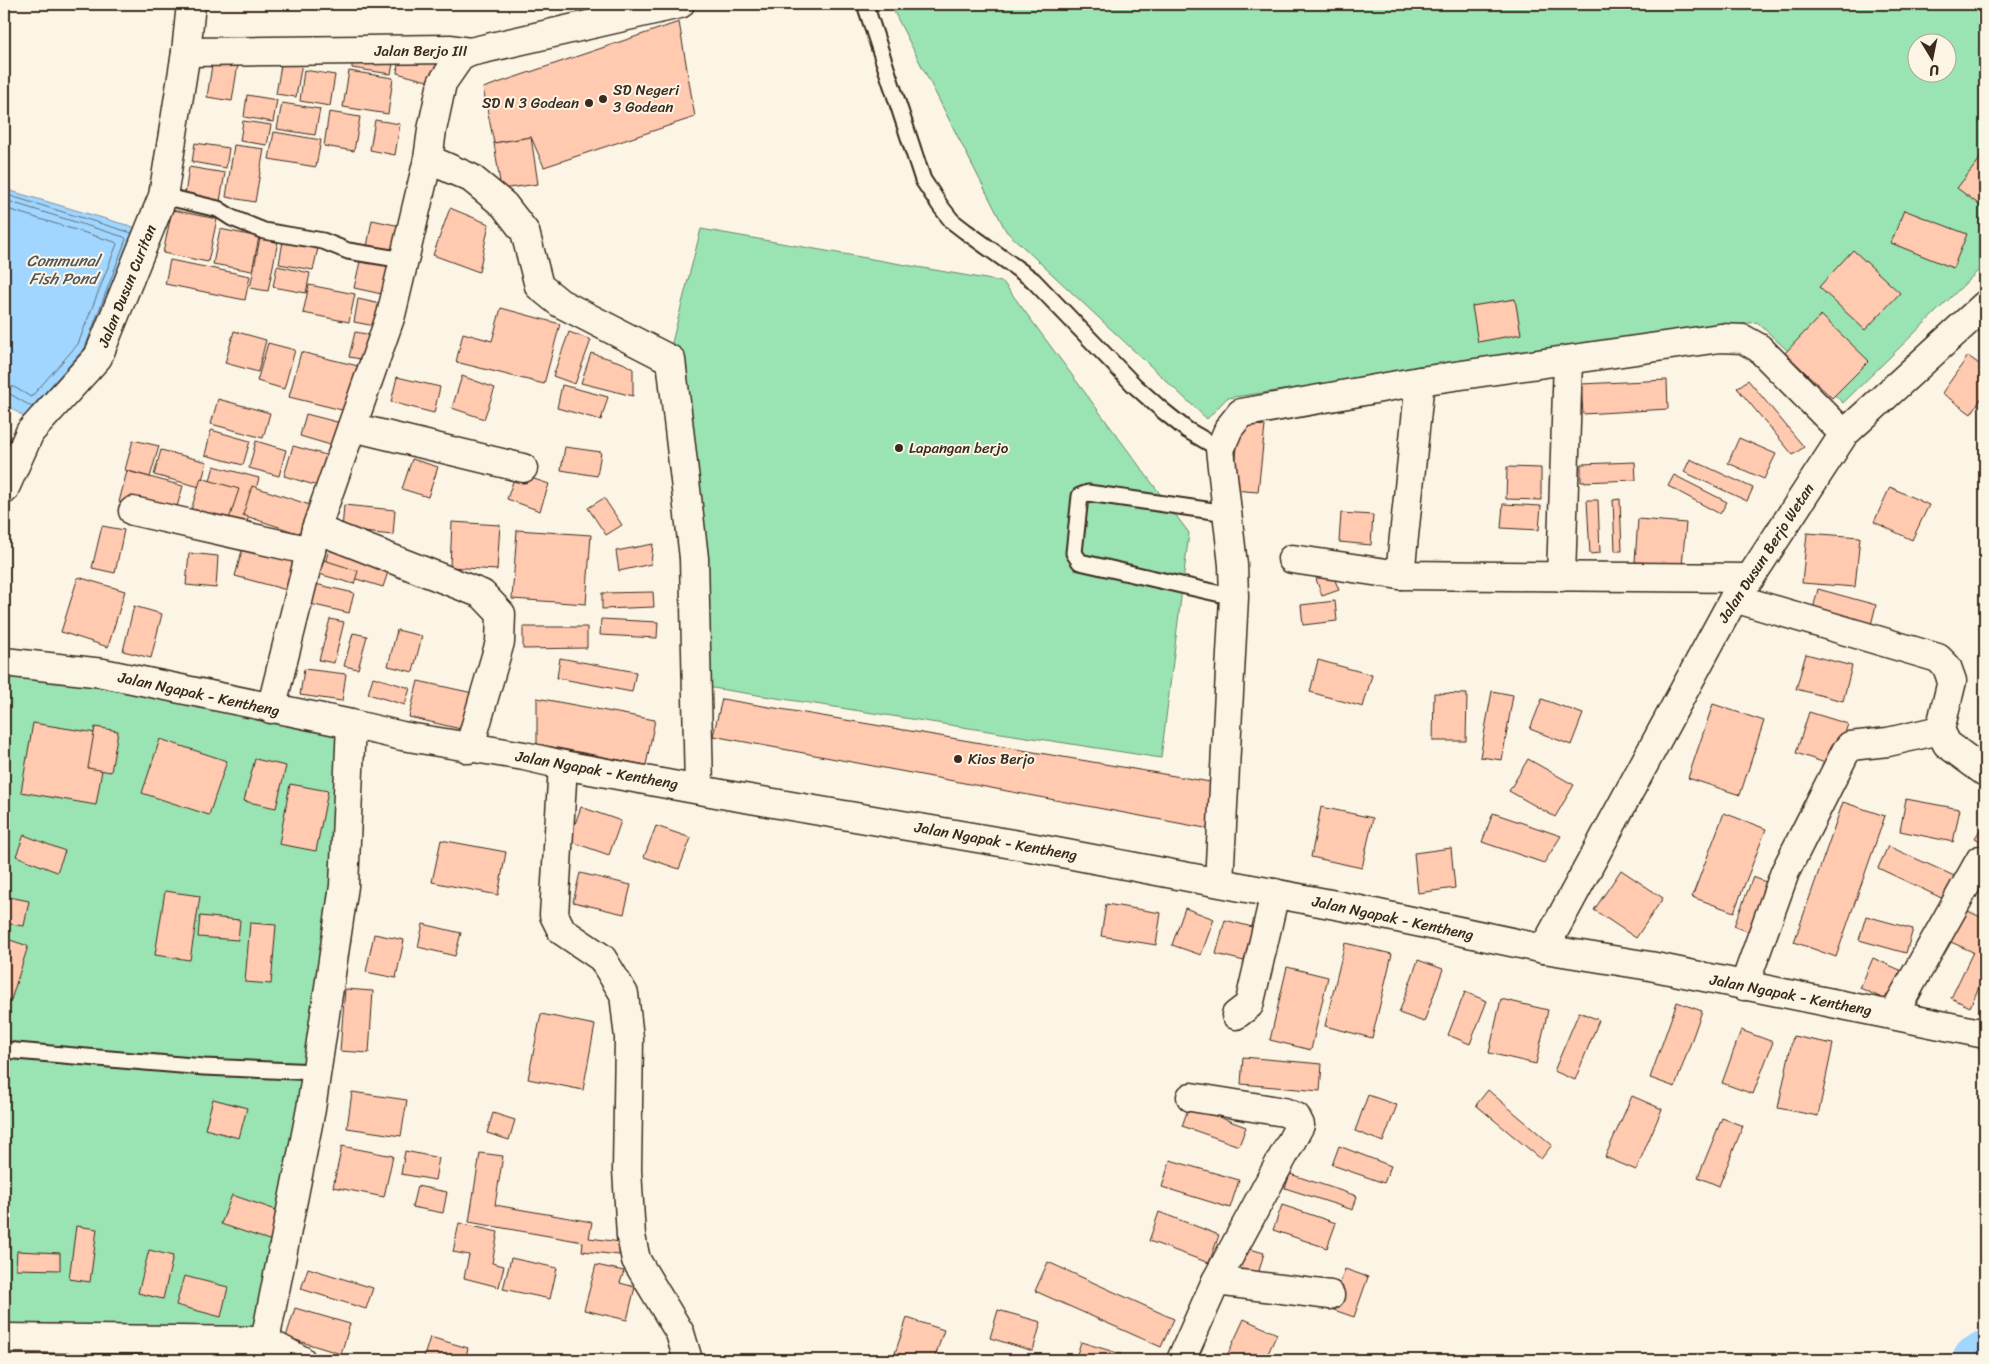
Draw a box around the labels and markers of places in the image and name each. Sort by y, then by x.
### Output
place label: SD Negeri 3 Godean [613,77,680,120]
place label: SD N 3 Godean [482,90,579,116]
marker: SD Negeri 3 Godean [597,93,609,105]
marker: SD N 3 Godean [583,97,595,109]
place label: Lapangan berjo [909,435,1009,461]
marker: Lapangan berjo [893,442,905,454]
place label: Kios Berjo [968,746,1035,772]
marker: Kios Berjo [952,753,964,765]

